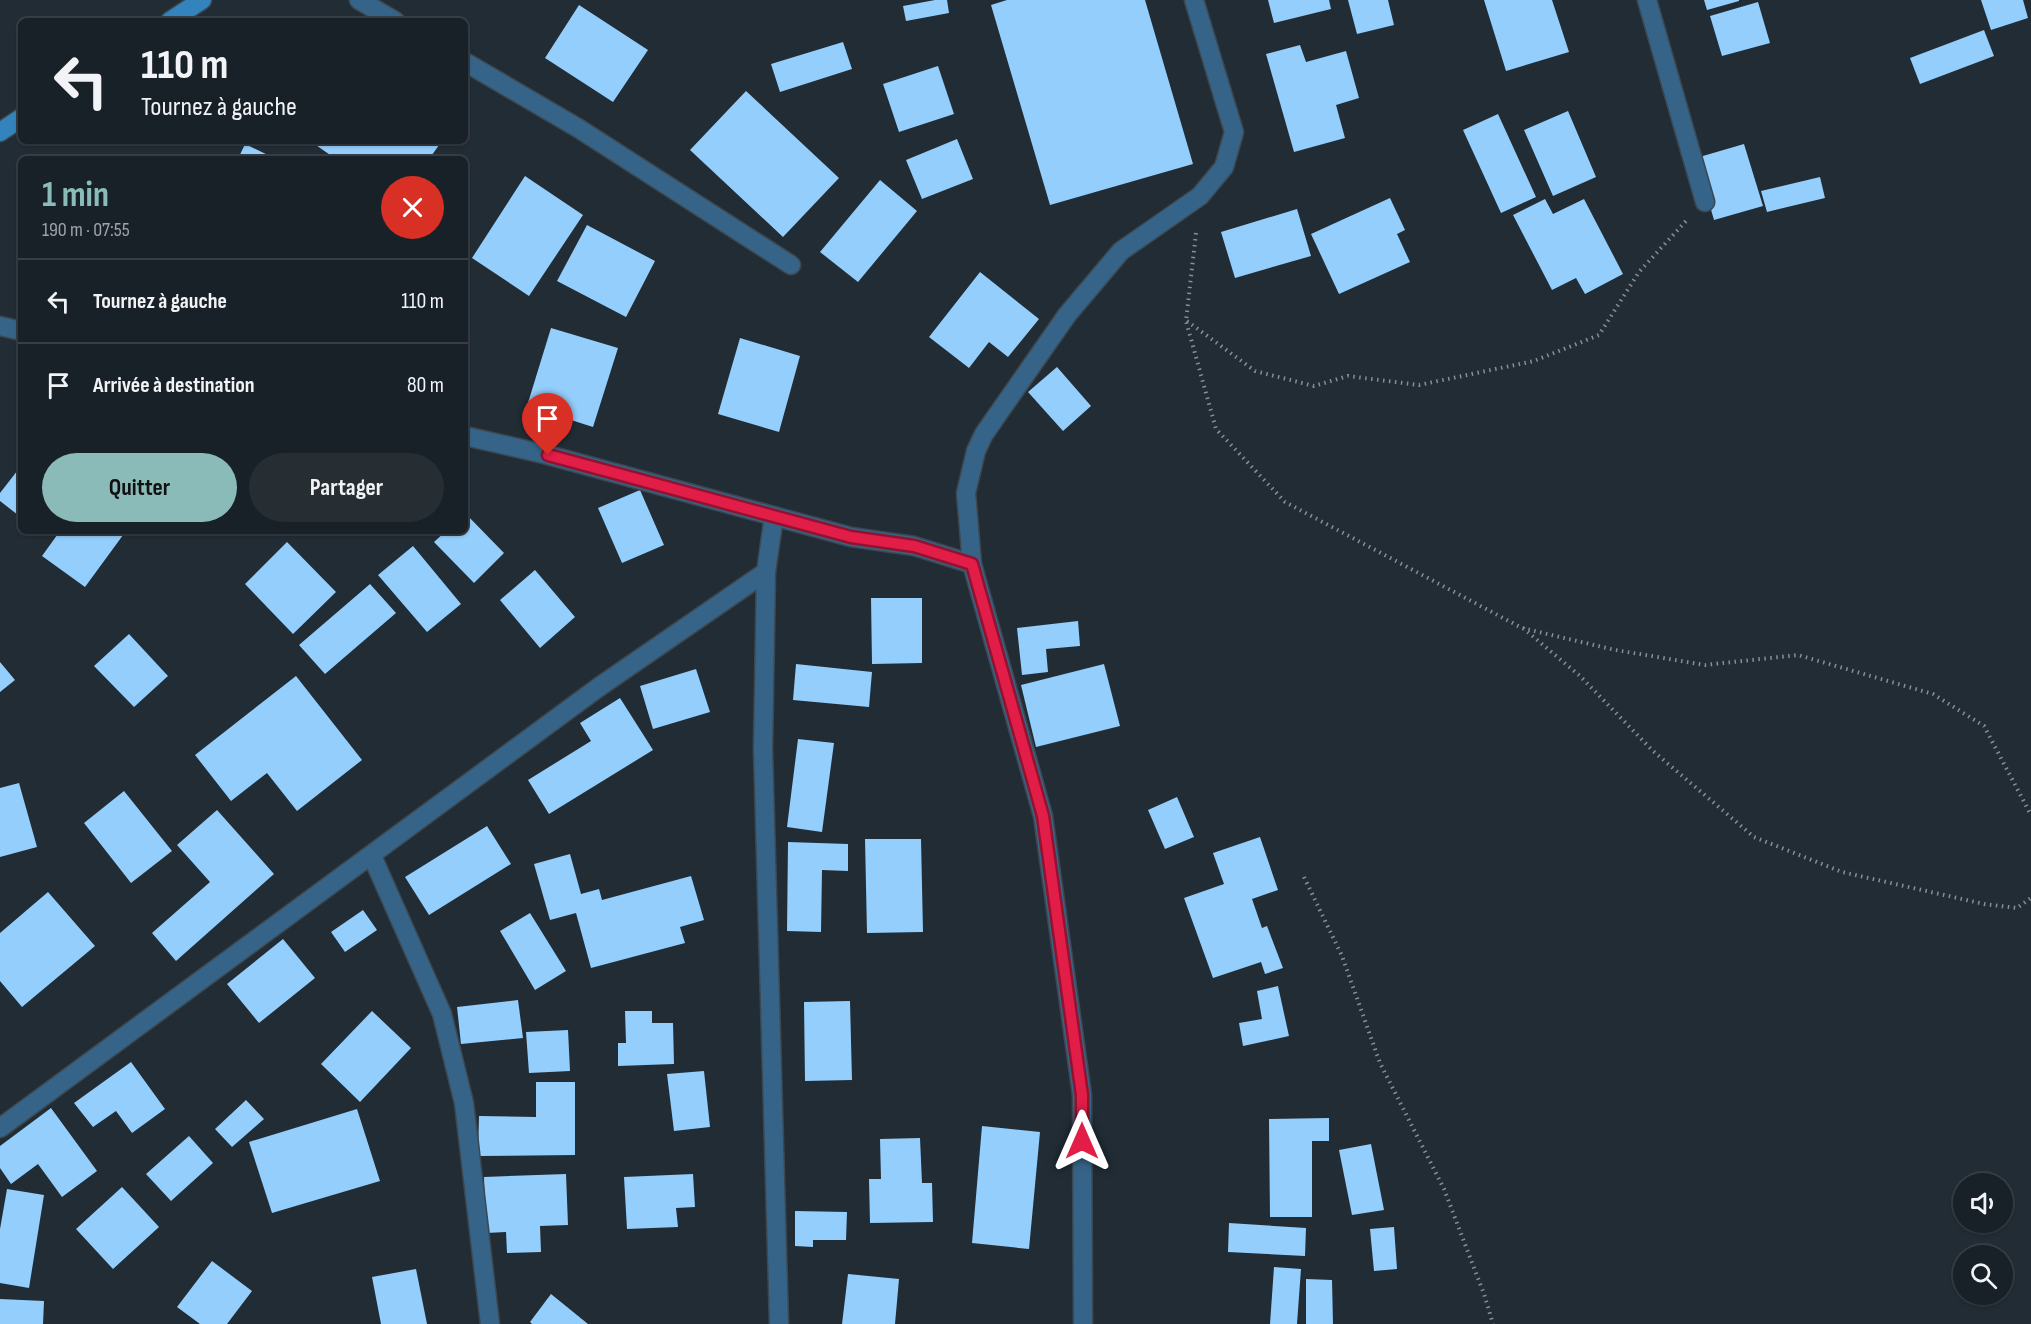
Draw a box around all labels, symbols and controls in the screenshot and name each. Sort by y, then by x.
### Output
text: 110 m [141,40,228,91]
icon: left [42,42,120,120]
text: Tournez à gauche [141,91,297,123]
text: 1 min [42,174,109,217]
button: close [381,176,444,239]
text: 190 m · 07:55 [42,218,130,242]
icon: left [42,285,75,318]
text: Tournez à gauche [93,288,227,315]
text: 110 m [401,288,444,315]
icon: arrive [42,369,75,402]
text: Arrivée à destination [93,372,255,399]
text: 80 m [407,372,444,399]
pin [522,393,573,455]
icon: arrive [531,402,564,435]
button: Quitter [42,453,237,522]
button: Partager [249,453,444,522]
position arrow [1050,1109,1114,1173]
map controls [1953,1173,2013,1305]
button: sound [1953,1173,2013,1233]
button: search [1953,1245,2013,1305]

